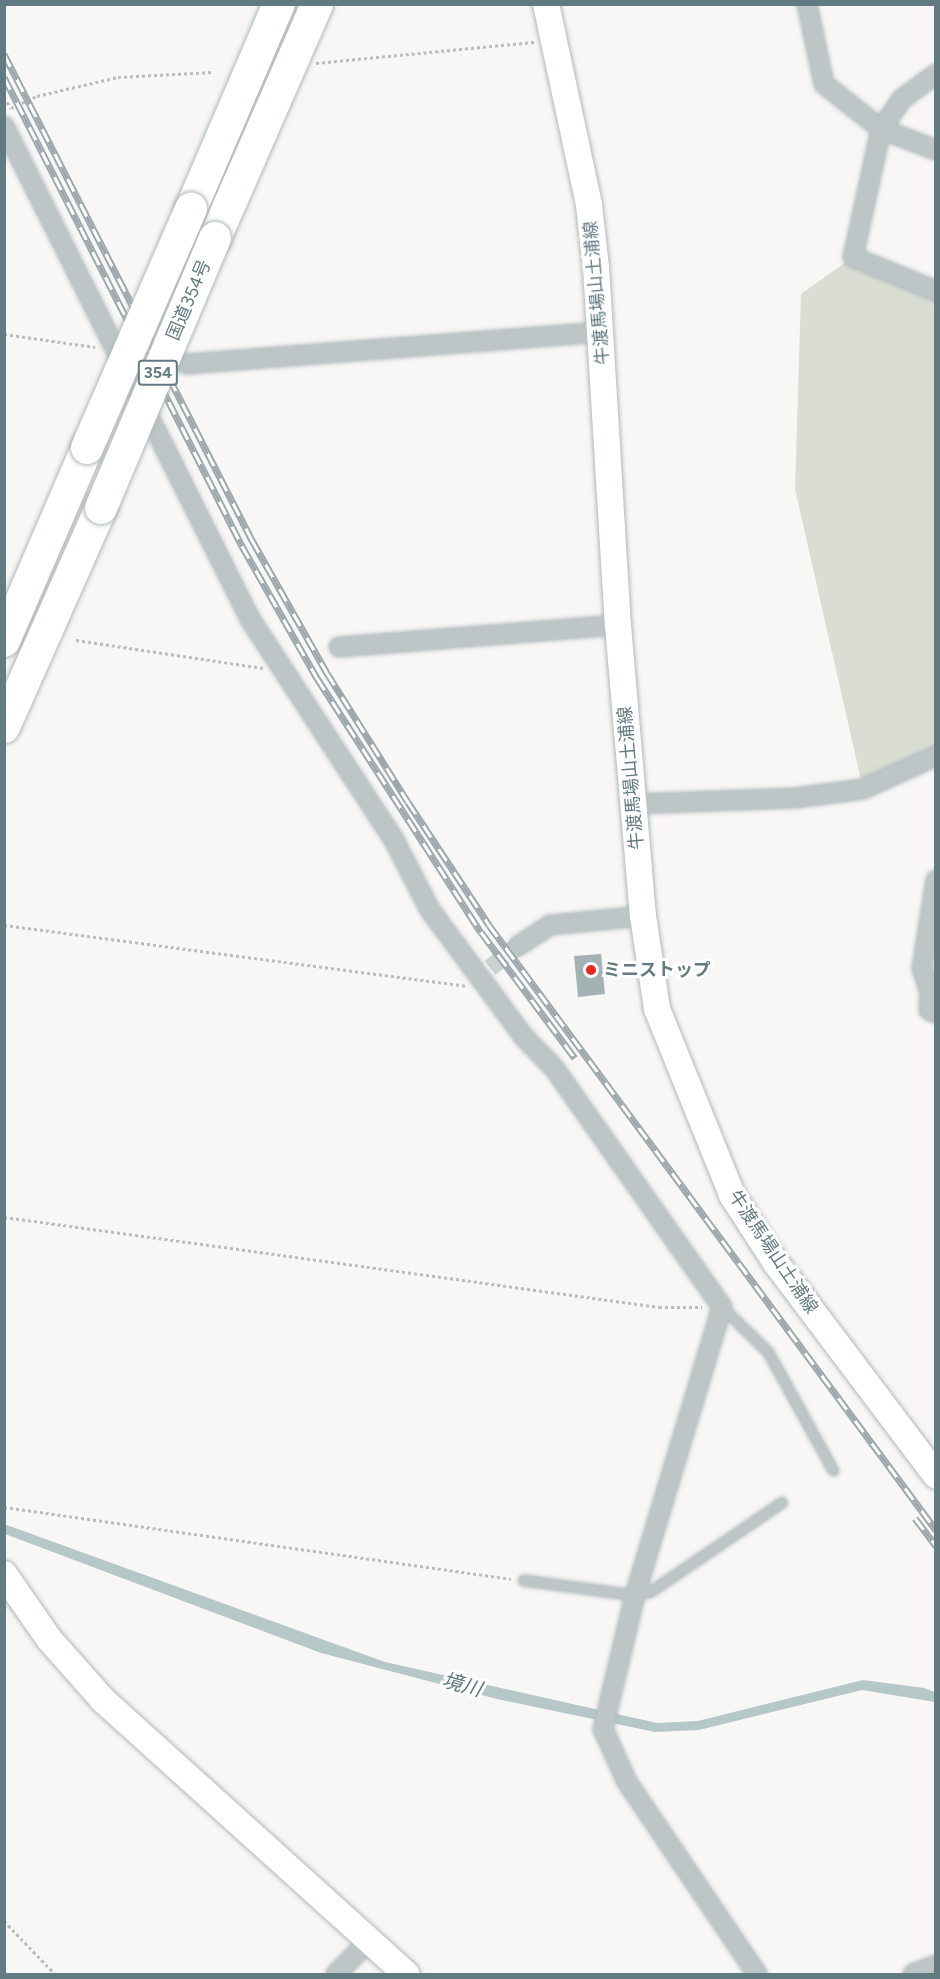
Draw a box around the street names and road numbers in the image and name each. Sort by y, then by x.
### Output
street label: 牛渡馬場山土浦線 [580,220,614,366]
street label: 国道354号 [162,257,216,343]
road number: 354 [137,360,179,386]
street label: 牛渡馬場山土浦線 [614,705,648,851]
street label: 牛渡馬場山土浦線 [724,1186,822,1318]

